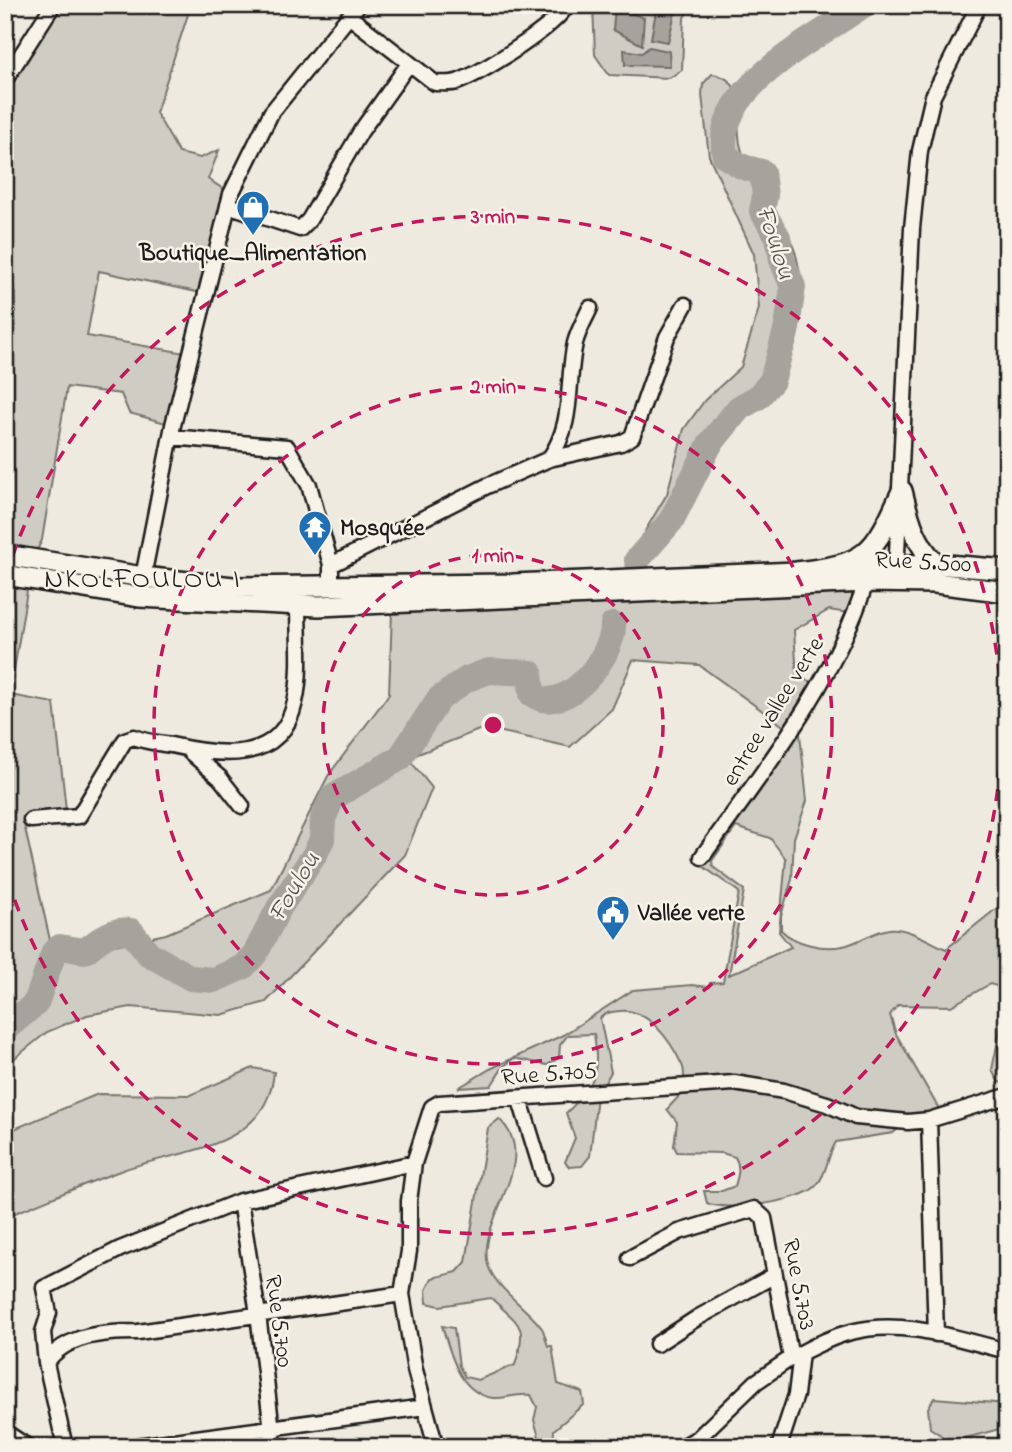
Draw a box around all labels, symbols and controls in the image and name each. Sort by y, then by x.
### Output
shop icon: Boutique_Alimentation [234,188,272,237]
water label: Foulou [744,201,804,285]
text: 3 min [470,203,515,233]
place label: Boutique_Alimentation [139,237,367,272]
text: 2 min [469,373,516,403]
temple icon: Mosquée [296,508,334,557]
place label: Mosquée [340,512,426,547]
text: 1 min [472,542,514,572]
street label: Rue 5.500 [874,543,972,584]
district label: NKOLFOULOU I [44,560,242,601]
street label: entree vallee verte [714,631,834,794]
centre of rings [481,713,505,737]
water label: Foulou [260,845,331,930]
public building icon: Vallée verte [594,893,632,942]
place label: Vallée verte [637,897,746,932]
street label: Rue 5.705 [500,1055,599,1096]
street label: Rue 5.703 [772,1236,824,1333]
street label: Rue 5.700 [254,1273,301,1370]

